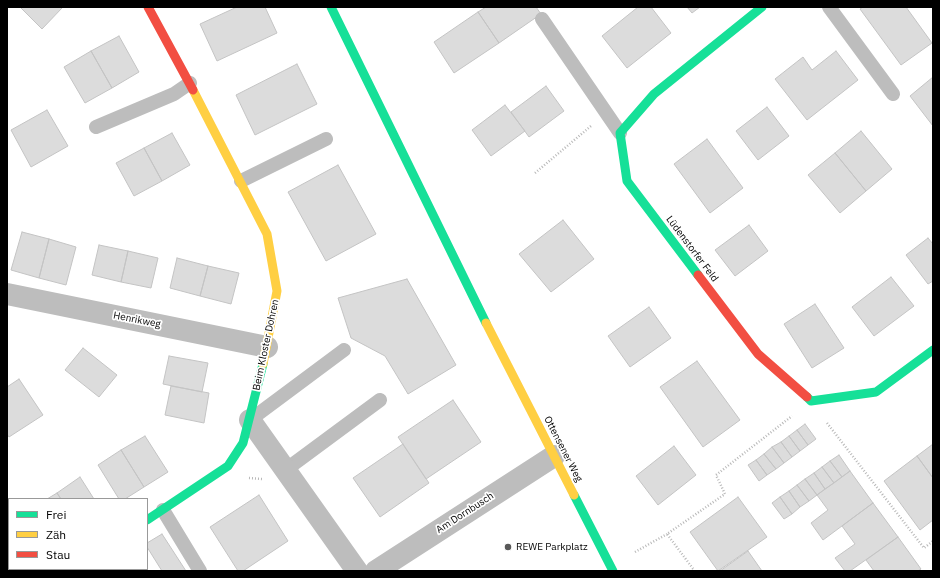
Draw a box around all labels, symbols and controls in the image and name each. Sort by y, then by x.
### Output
street label: Lüdenstorfer Feld [663,214,721,284]
street label: Beim Kloster Dohren [250,298,282,392]
street label: Henrikweg [112,310,162,330]
street label: Ottensener Weg [541,414,585,484]
street label: Am Dornbusch [434,490,496,536]
legend [8,498,148,570]
text: Frei [46,507,66,522]
text: Zäh [46,527,66,542]
place label: REWE Parkplatz [516,541,588,553]
marker: REWE Parkplatz [503,542,513,552]
text: Stau [46,547,70,562]

